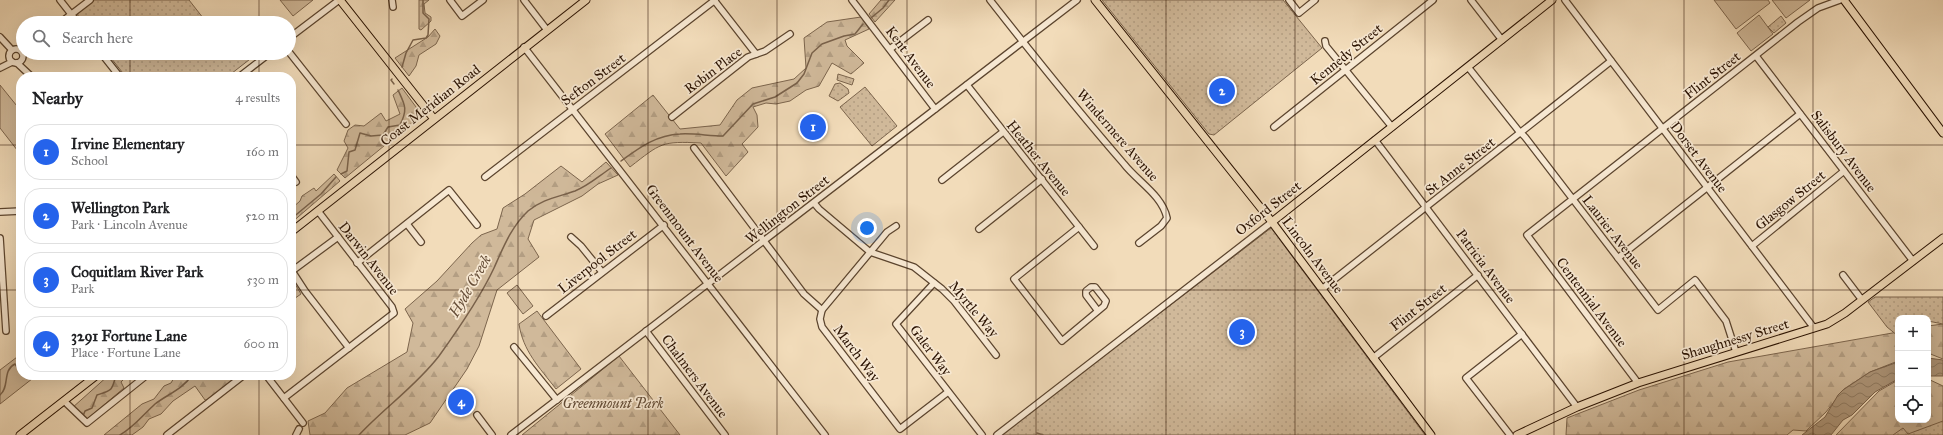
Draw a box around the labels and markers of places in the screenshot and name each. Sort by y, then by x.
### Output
pin: 2 [1209,76,1235,106]
pin: 1 [800,112,826,142]
pin: 3 [1229,317,1255,347]
pin: 4 [448,387,474,417]

